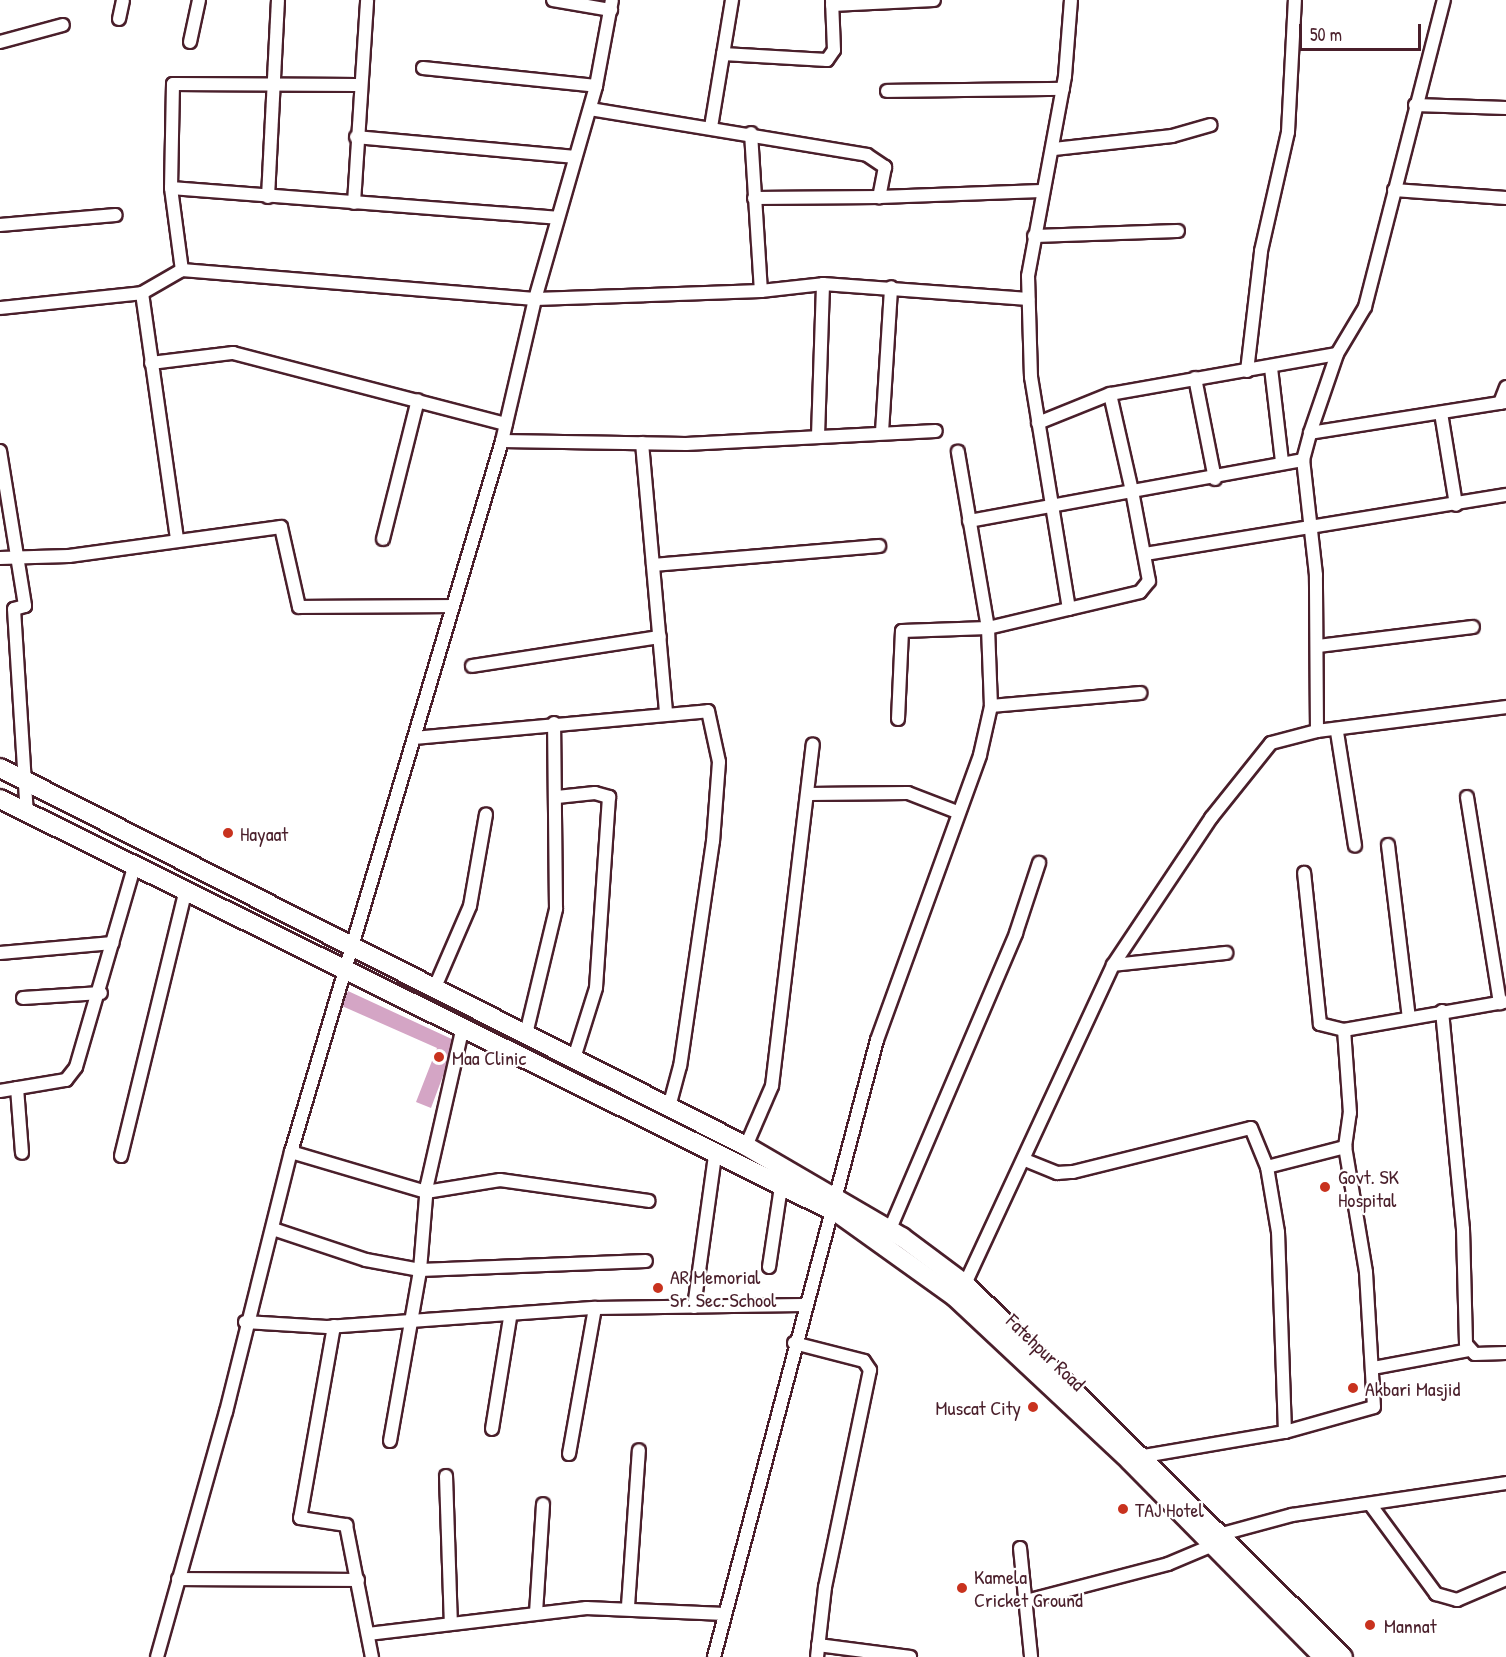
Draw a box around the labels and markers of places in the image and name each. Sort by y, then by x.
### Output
place label: Hayaat [240,821,288,845]
marker: Hayaat [221,826,235,840]
place label: Maa Clinic [452,1045,526,1069]
marker: Maa Clinic [430,1048,448,1066]
place label: Govt. SK Hospital [1338,1164,1399,1211]
marker: Govt. SK Hospital [1316,1178,1334,1196]
place label: AR Memorial Sr. Sec. School [670,1264,776,1311]
marker: AR Memorial Sr. Sec. School [651,1281,665,1295]
place label: Akbari Masjid [1365,1376,1460,1400]
marker: Akbari Masjid [1346,1381,1360,1395]
place label: Muscat City [936,1395,1021,1419]
marker: Muscat City [1026,1400,1040,1414]
place label: TAJ Hotel [1135,1497,1204,1521]
marker: TAJ Hotel [1116,1502,1130,1516]
place label: Kamela Cricket Ground [974,1564,1083,1611]
marker: Kamela Cricket Ground [955,1581,969,1595]
place label: Mannat [1384,1613,1437,1637]
marker: Mannat [1361,1616,1379,1634]

